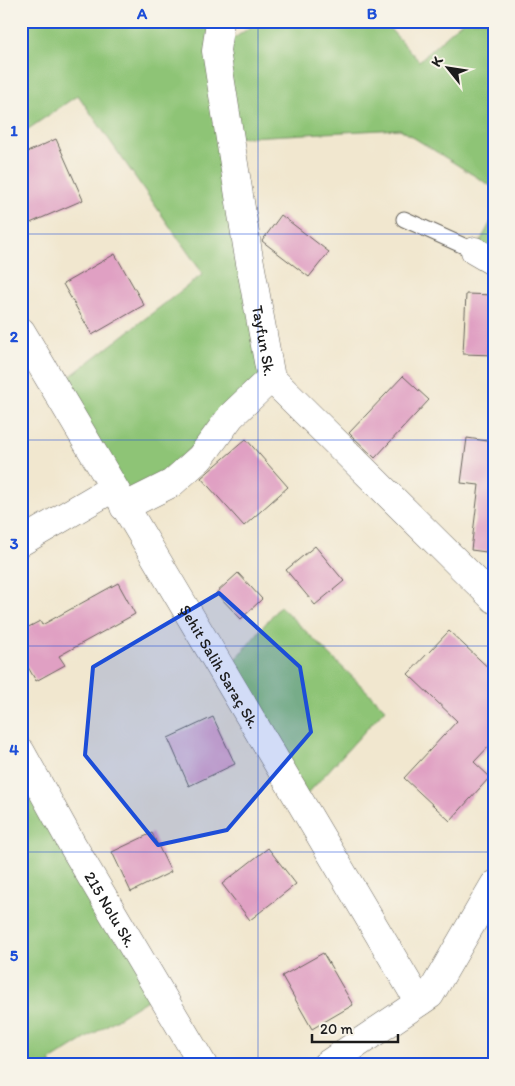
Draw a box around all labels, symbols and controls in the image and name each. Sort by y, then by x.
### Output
text: A [136,4,148,23]
text: B [367,4,378,23]
north arrow [422,42,472,92]
text: K [428,53,447,70]
text: 1 [10,121,18,140]
street label: Tayfun Sk. [248,304,280,378]
text: 2 [10,327,19,346]
text: 3 [10,534,19,553]
street label: Şehit Salih Saraç Sk. [175,601,264,732]
text: 4 [9,740,19,759]
street label: 215 Nolu Sk. [80,868,140,951]
text: 5 [10,946,19,965]
scale bar [312,1011,399,1043]
text: 20 m [320,1020,354,1038]

